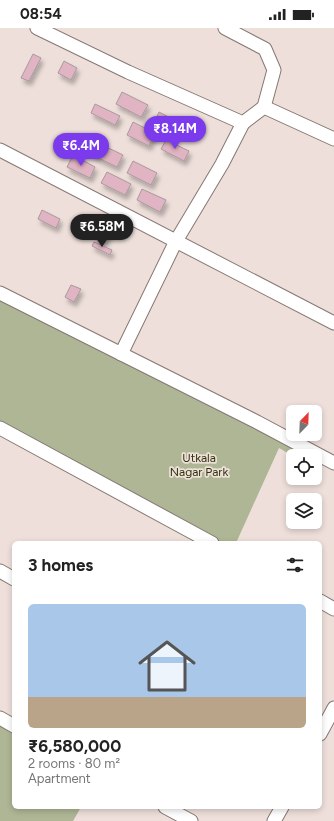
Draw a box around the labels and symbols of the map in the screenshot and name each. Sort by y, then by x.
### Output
pin: ₹8.14M [142,116,208,150]
pin: ₹6.4M [53,133,109,167]
pin: ₹6.58M [69,214,135,248]
north arrow [286,405,322,441]
park label: Utkala Nagar Park [170,451,228,479]

